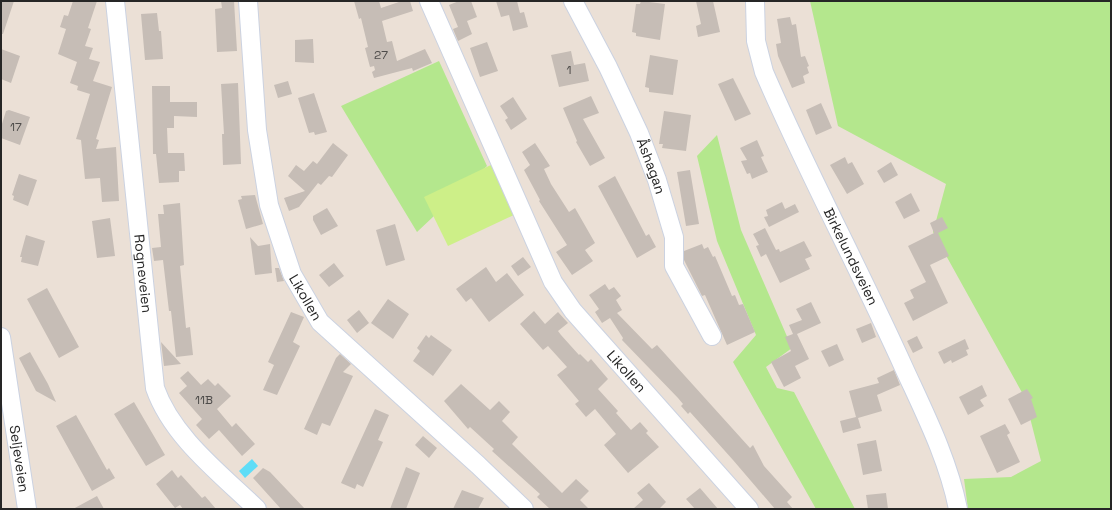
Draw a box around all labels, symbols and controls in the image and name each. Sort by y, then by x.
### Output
house number: 27 [374,47,388,63]
house number: 1 [566,62,572,78]
house number: 17 [10,119,22,135]
street label: Åshagan [633,136,670,196]
street label: Birkelundsveien [820,205,882,308]
street label: Rogneveien [130,233,156,314]
street label: Likollen [285,271,326,324]
street label: Likollen [603,346,650,396]
house number: 11B [195,392,213,408]
street label: Seljeveien [5,424,33,493]

